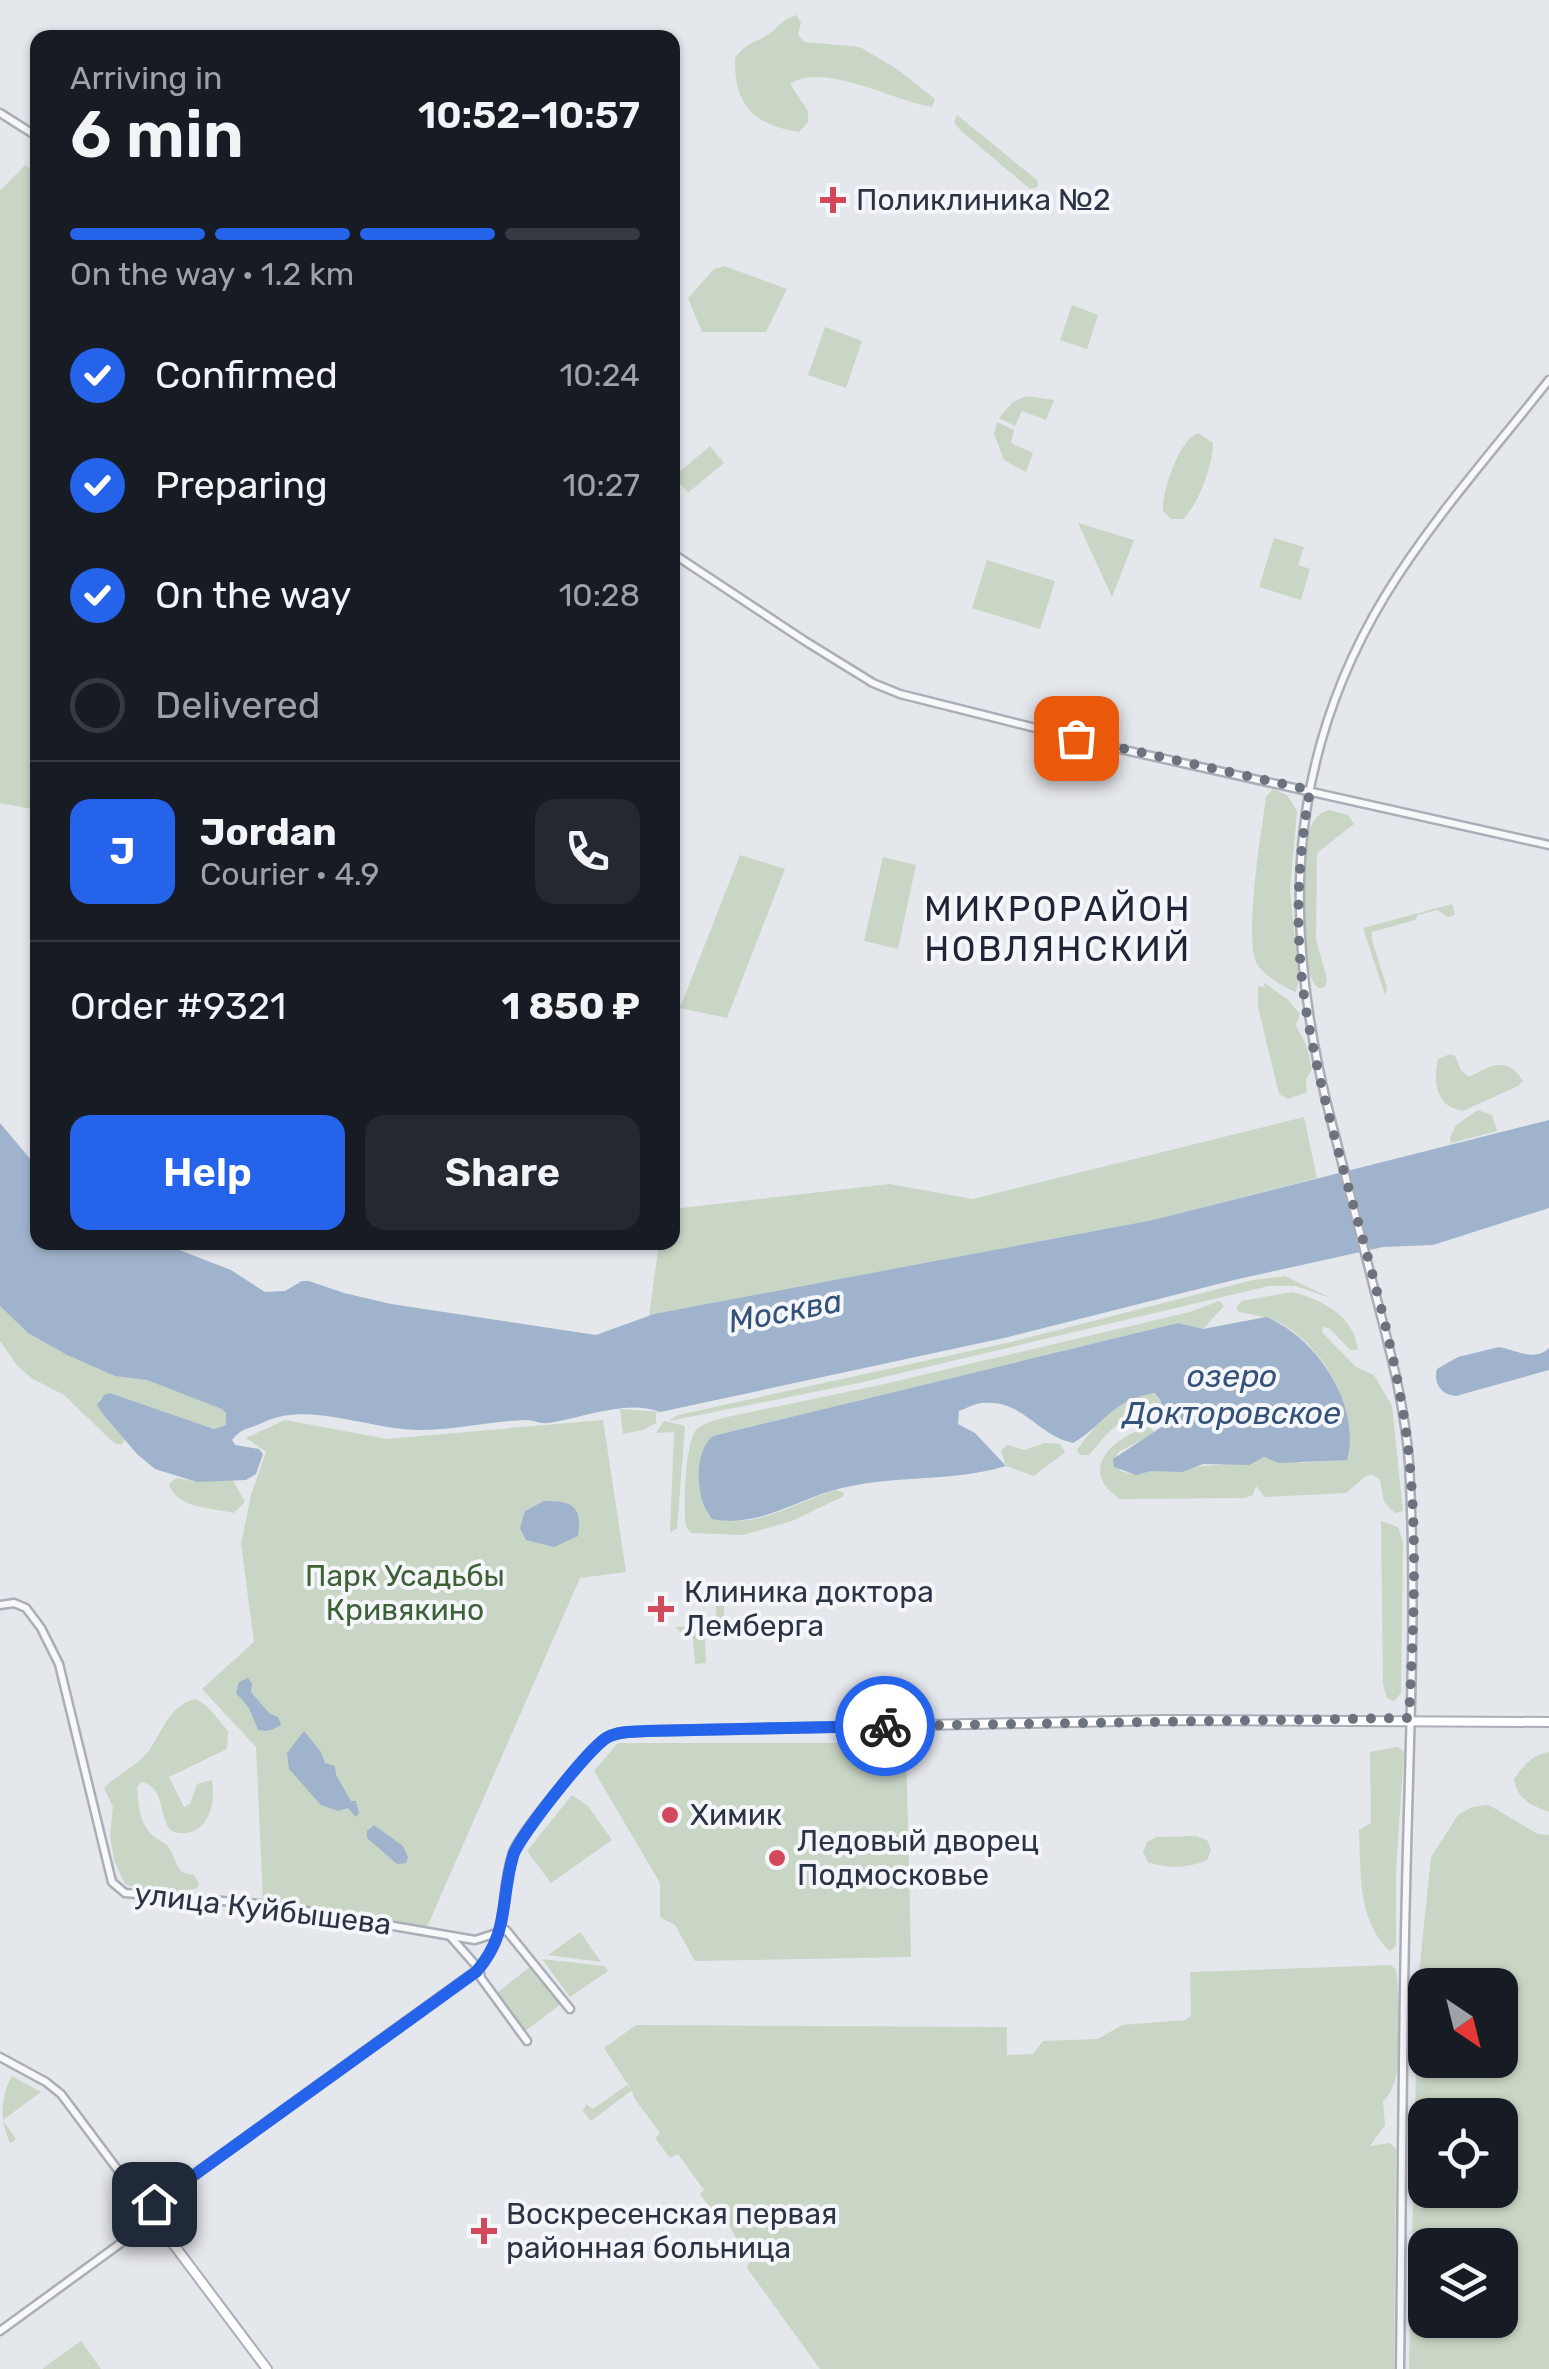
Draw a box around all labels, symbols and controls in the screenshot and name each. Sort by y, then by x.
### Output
text: Arriving in [70,59,222,97]
text: 10:52–10:57 [418,92,640,138]
text: 6 min [70,96,244,173]
place label: Поликлиника №2 [856,182,1111,218]
marker: Поликлиника №2 [820,187,846,213]
text: On the way · 1.2 km [70,255,354,293]
icon: check [70,348,125,403]
text: Confirmed [155,352,338,398]
text: 10:24 [559,356,640,394]
icon: check [70,458,125,513]
text: Preparing [155,462,328,508]
text: 10:27 [563,466,640,504]
icon: check [70,568,125,623]
text: On the way [155,572,351,618]
text: 10:28 [559,576,640,614]
text: Delivered [155,682,320,728]
pin [1034,696,1119,781]
icon: bag [1049,711,1104,766]
button: phone [535,799,640,904]
text: Jordan [200,809,337,855]
text: J [110,828,135,874]
text: Courier · 4.9 [200,855,379,893]
district label: МИКРОРАЙОН НОВЛЯНСКИЙ [924,888,1192,970]
text: Order #9321 [70,983,286,1029]
text: 1 850 ₽ [501,983,640,1029]
button: Help [70,1115,345,1230]
button: Share [365,1115,640,1230]
water label: Москва [725,1281,845,1341]
water label: озеро Докторовское [1120,1357,1341,1432]
park label: Парк Усадьбы Кривякино [305,1558,505,1628]
place label: Клиника доктора Лемберга [684,1574,934,1644]
marker: Клиника доктора Лемберга [648,1596,674,1622]
courier [835,1676,935,1776]
icon: bike [858,1699,913,1754]
place label: Химик [690,1797,782,1833]
marker: Химик [659,1804,681,1826]
place label: Ледовый дворец Подмосковье [797,1823,1039,1893]
marker: Ледовый дворец Подмосковье [766,1847,788,1869]
street label: улица Куйбышева [133,1875,393,1943]
north arrow [1408,1968,1518,2078]
map controls [1408,1968,1518,2338]
button: locate [1408,2098,1518,2208]
pin [112,2162,197,2247]
icon: home [127,2177,182,2232]
place label: Воскресенская первая районная больница [506,2196,837,2266]
marker: Воскресенская первая районная больница [471,2218,497,2244]
button: layers [1408,2228,1518,2338]

